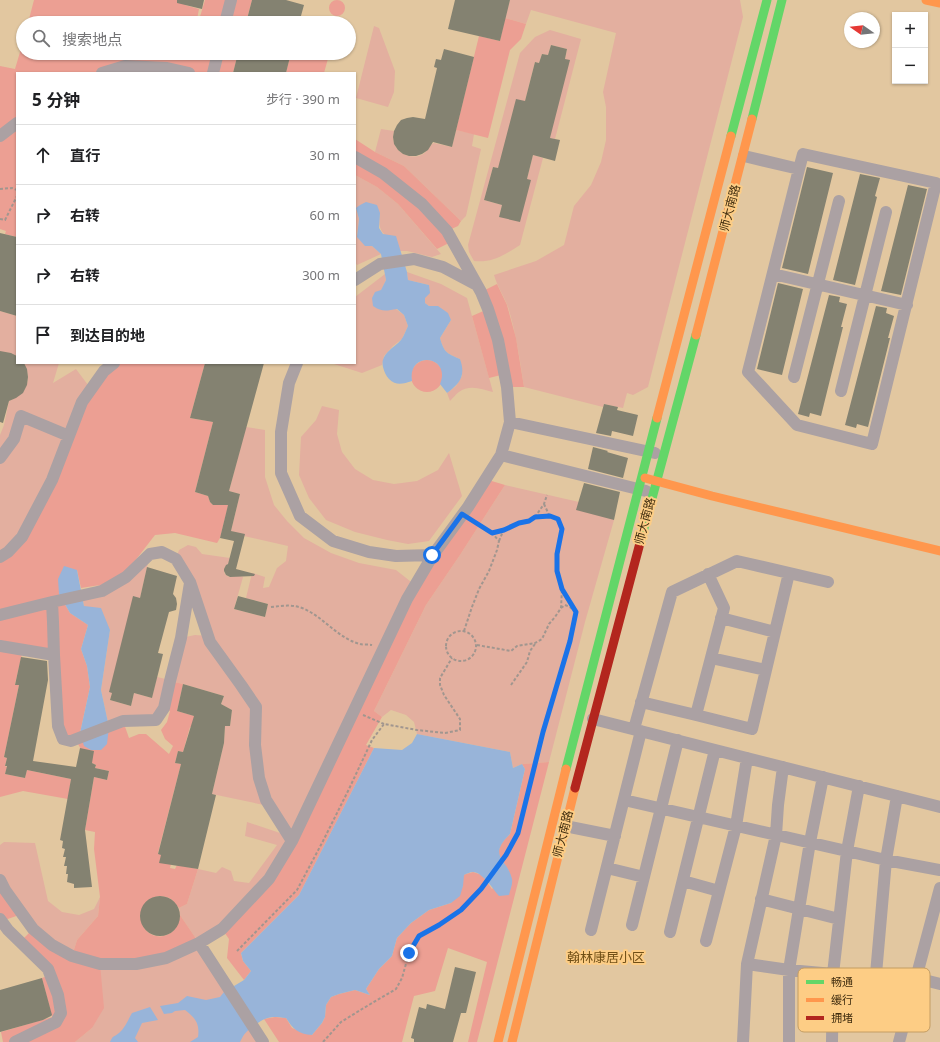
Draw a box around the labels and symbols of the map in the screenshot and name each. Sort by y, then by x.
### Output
north arrow [844,12,880,48]
street label: 师大南路 [715,182,744,233]
street label: 师大南路 [630,495,659,546]
route start [423,546,441,564]
street label: 师大南路 [548,809,577,859]
route end [400,944,418,962]
district label: 翰林康居小区 [567,948,645,966]
legend [798,968,930,1032]
text: 畅通 [831,974,853,989]
text: 缓行 [831,992,853,1007]
text: 拥堵 [831,1010,853,1025]

